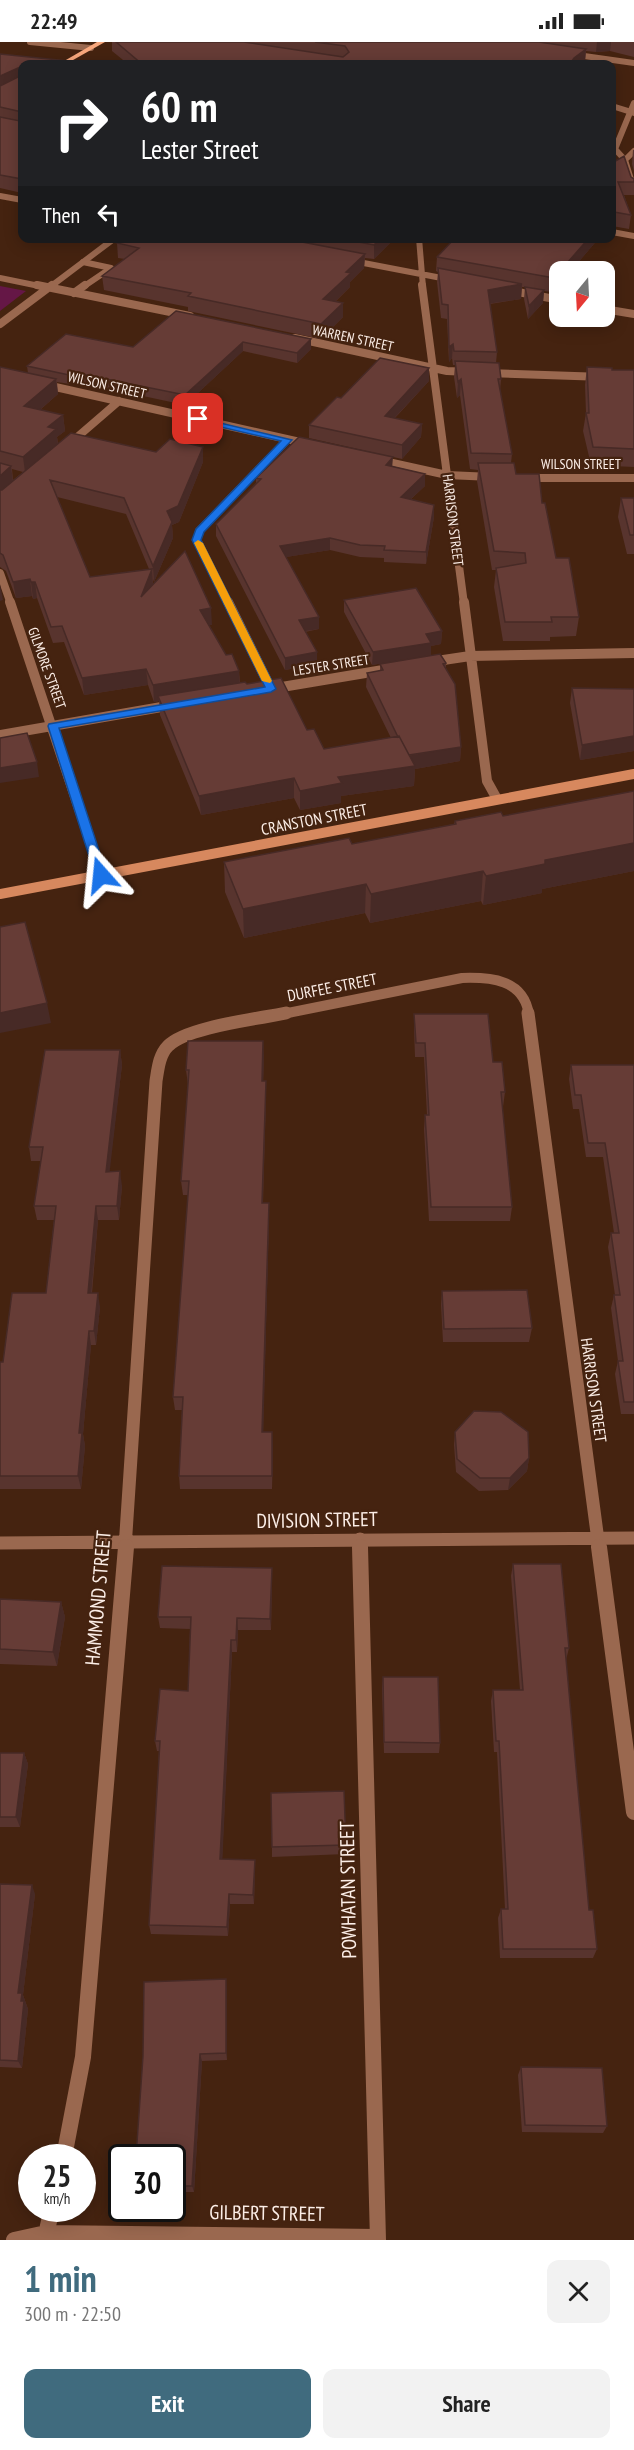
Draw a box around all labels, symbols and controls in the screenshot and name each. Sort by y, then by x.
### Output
text: 22:49 [30,7,78,35]
text: 60 m [141,79,218,134]
icon: right [42,84,120,162]
text: Lester Street [141,132,259,166]
icon: left [92,198,125,231]
text: Then [42,201,80,229]
north arrow [549,261,615,327]
map controls [549,261,615,327]
street label: WARREN STREET [311,321,396,356]
street label: WILSON STREET [66,367,149,403]
pin [172,393,223,444]
icon: arrive [181,402,214,435]
street label: WILSON STREET [541,455,622,473]
street label: HARRISON STREET [438,473,468,568]
street label: GILMORE STREET [24,625,70,712]
street label: LESTER STREET [292,650,371,680]
street label: CRANSTON STREET [259,799,369,839]
position arrow [69,843,133,907]
street label: DURFEE STREET [286,969,378,1005]
street label: HARRISON STREET [577,1336,611,1444]
street label: DIVISION STREET [256,1506,378,1534]
street label: HAMMOND STREET [79,1529,117,1667]
street label: POWHATAN STREET [334,1821,362,1959]
speed limit sign: 30 [108,2144,186,2222]
text: 25 [43,2156,71,2195]
text: km/h [44,2189,70,2208]
street label: GILBERT STREET [209,2199,325,2227]
text: 1 min [24,2255,97,2302]
button: close [547,2260,610,2323]
text: 300 m · 22:50 [24,2301,121,2327]
button: Exit [24,2369,311,2438]
button: Share [323,2369,610,2438]

